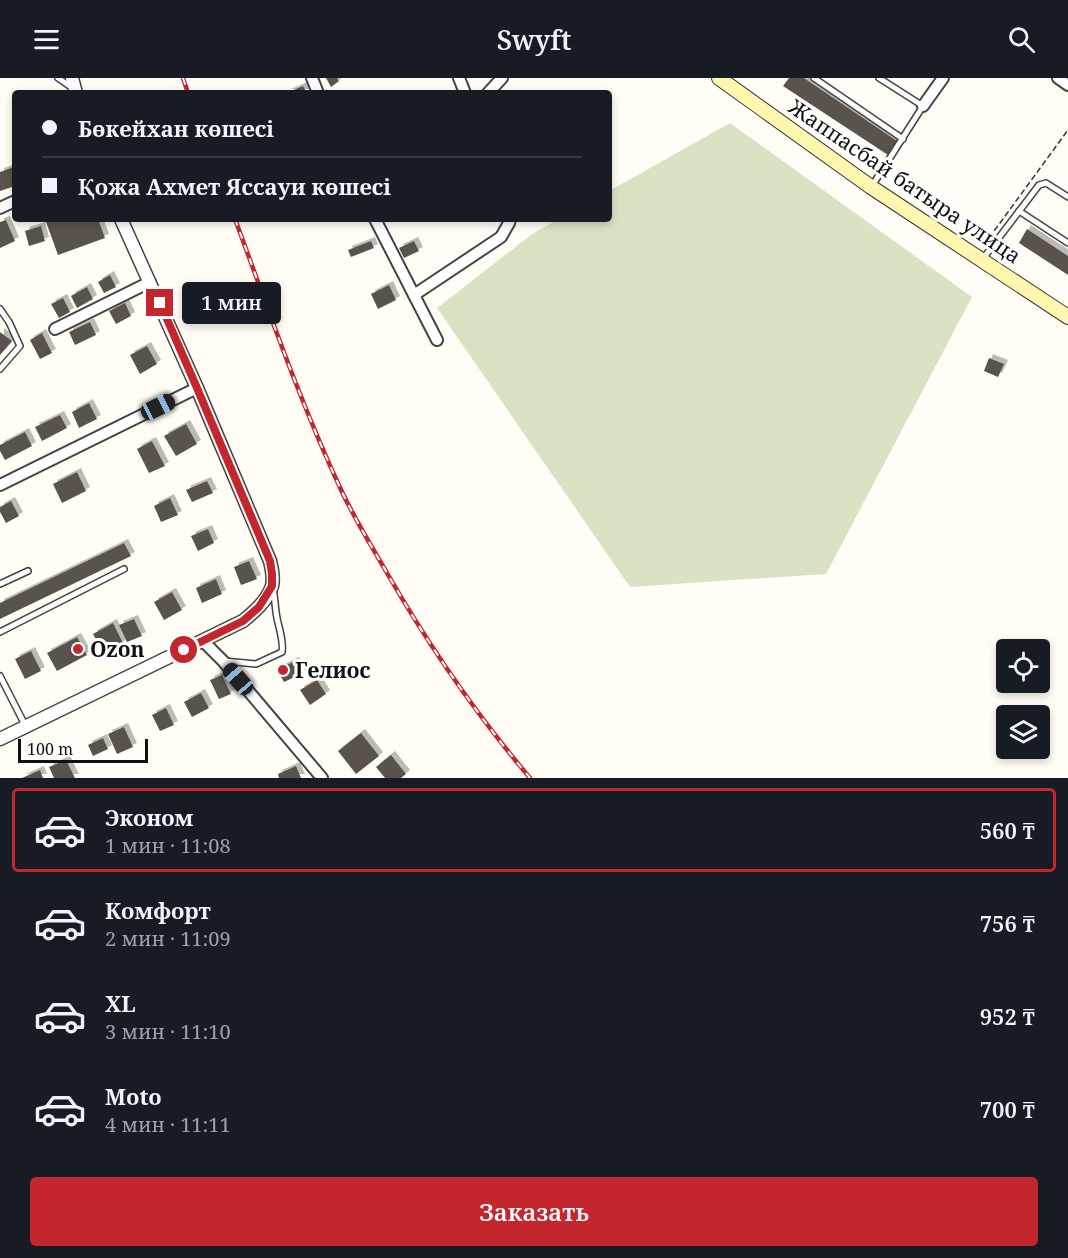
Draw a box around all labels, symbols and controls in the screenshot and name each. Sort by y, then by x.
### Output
text: Swyft [497,21,571,58]
icon: menu [30,23,63,56]
icon: search [1005,23,1038,56]
street label: Жаппасбай батыра улица [783,92,1027,269]
text: Бөкейхан көшесі [78,113,274,143]
text: Қожа Ахмет Яссауи көшесі [78,171,391,201]
callout: 1 мин [181,282,280,324]
route end [146,289,173,316]
text: 1 мин [201,289,262,316]
car [138,391,178,423]
place label: Ozon [90,635,145,663]
route start [170,636,197,663]
map controls [996,639,1050,759]
button: locate [996,639,1050,693]
marker: Ozon [71,642,85,656]
place label: Гелиос [295,656,370,684]
car [219,660,257,698]
marker: Гелиос [276,663,290,677]
button: layers [996,705,1050,759]
scale bar [18,736,148,764]
text: 100 m [27,738,73,760]
text: Эконом [105,802,193,832]
icon: car [33,803,87,857]
text: 560 ₸ [980,815,1035,845]
text: 1 мин · 11:08 [105,832,231,859]
text: Комфорт [105,895,211,925]
icon: car [33,896,87,950]
text: 756 ₸ [980,908,1035,938]
text: 2 мин · 11:09 [105,925,231,952]
text: XL [105,988,136,1018]
icon: car [33,989,87,1043]
text: 952 ₸ [980,1001,1035,1031]
text: 3 мин · 11:10 [105,1018,231,1045]
text: Moto [105,1081,162,1111]
icon: car [33,1082,87,1136]
text: 700 ₸ [980,1094,1035,1124]
text: 4 мин · 11:11 [105,1111,231,1138]
button: Заказать [30,1177,1038,1246]

